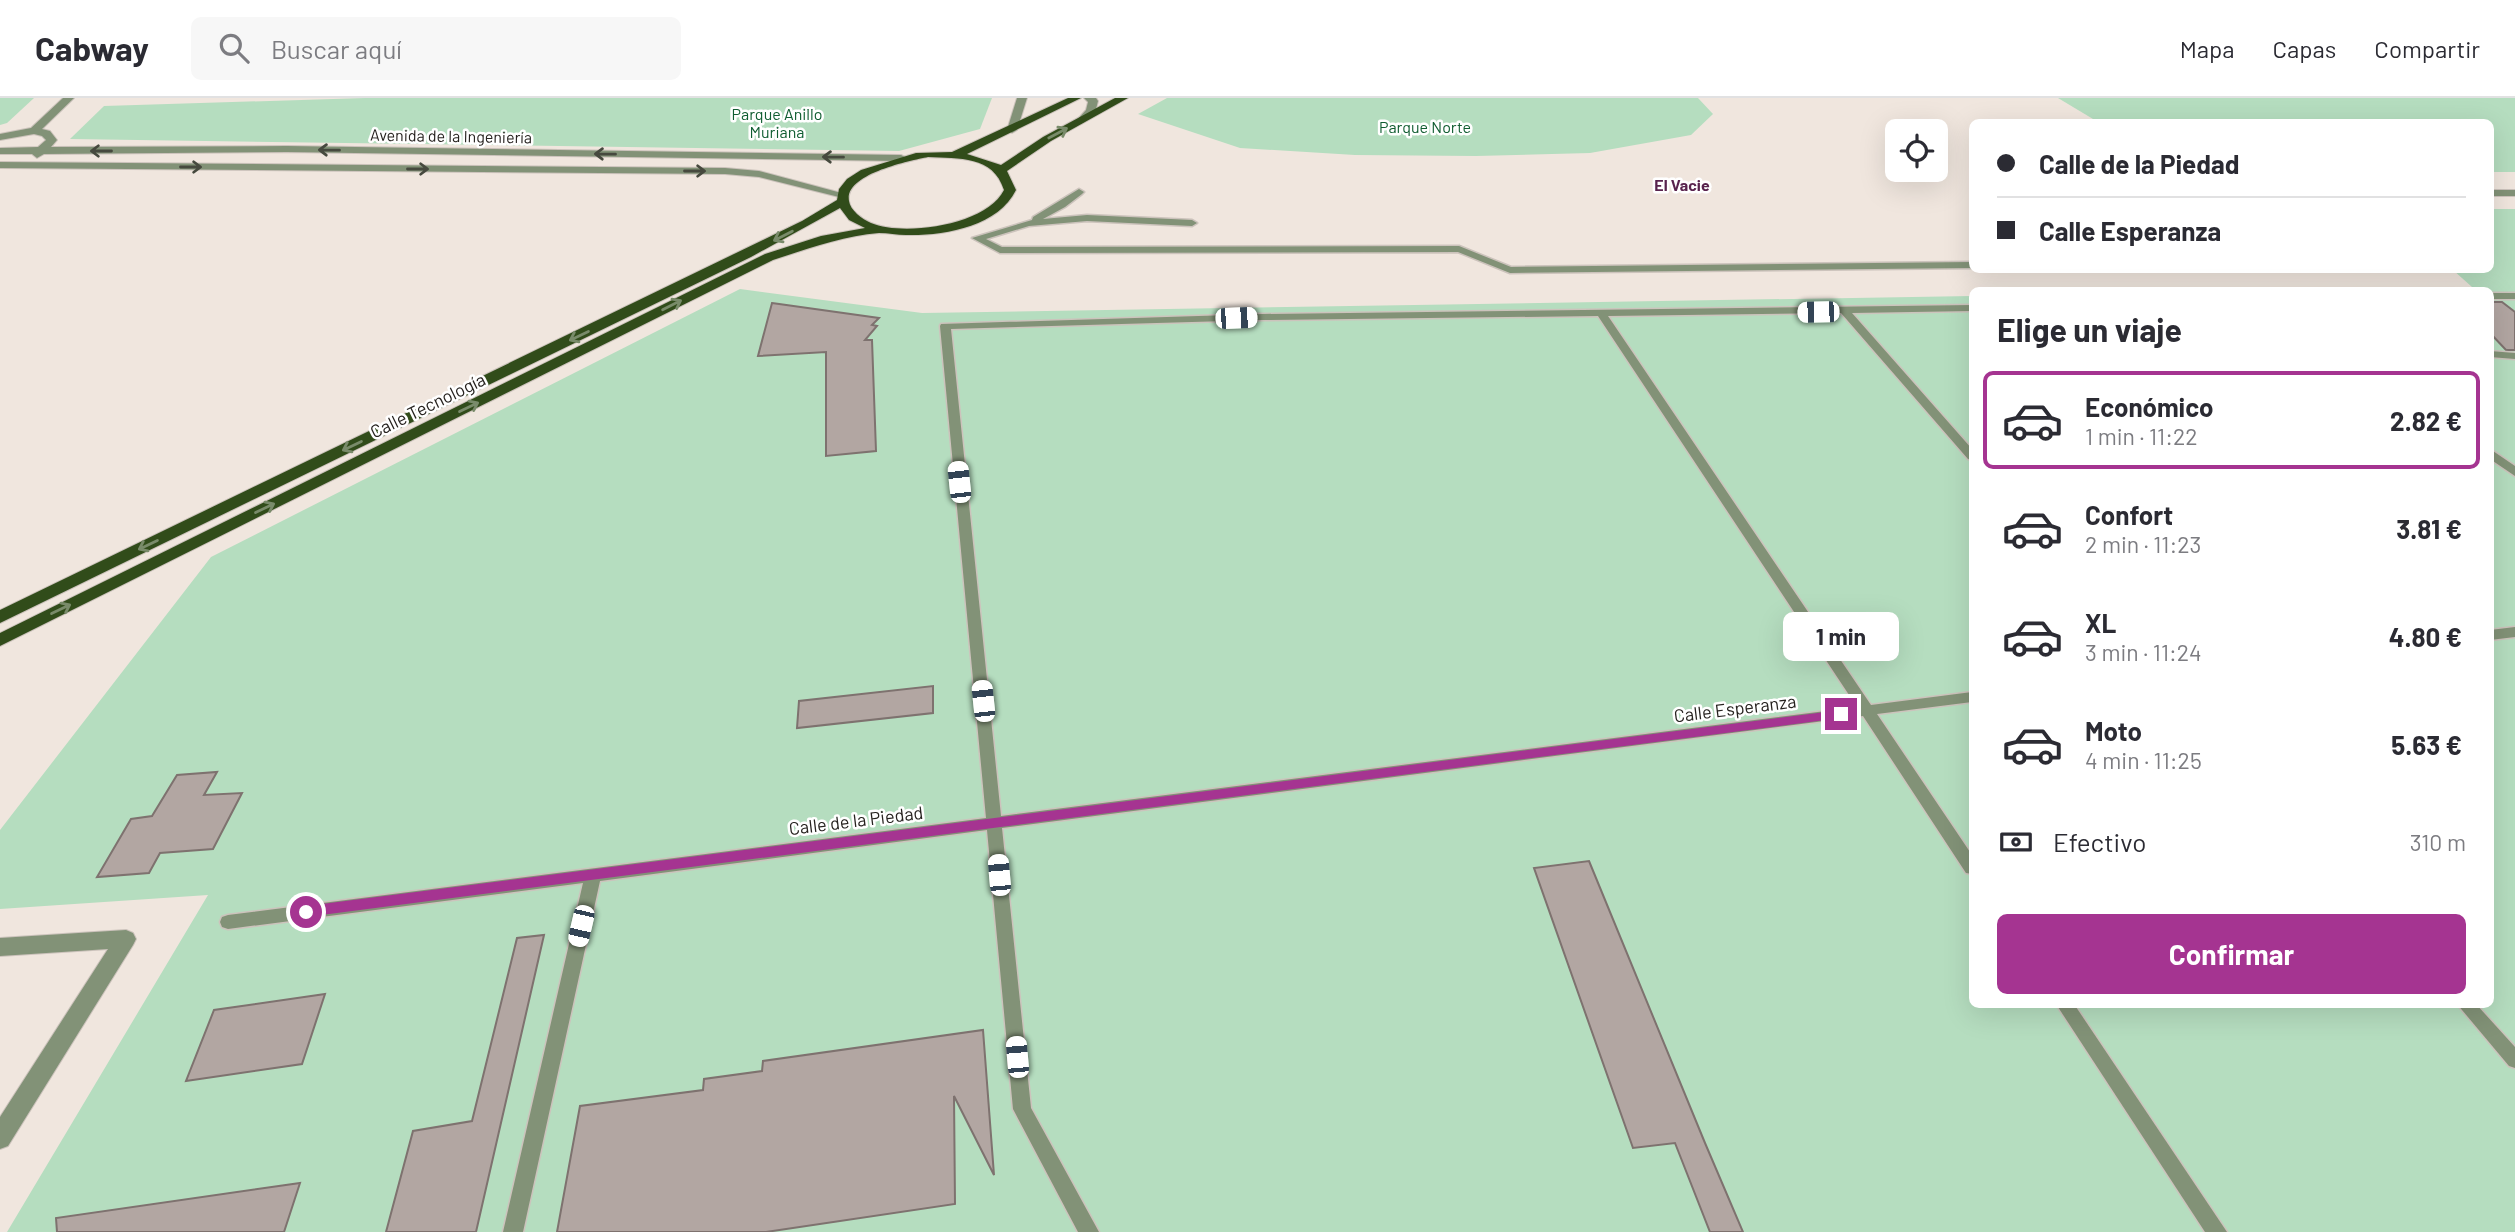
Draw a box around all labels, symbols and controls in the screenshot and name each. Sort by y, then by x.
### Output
search box [191,17,681,80]
text: Cabway [35,28,149,68]
icon: search [215,29,253,67]
text: Buscar aquí [271,33,402,64]
text: Mapa [2180,34,2235,63]
text: Capas [2273,34,2336,63]
text: Compartir [2374,34,2480,63]
park label: Parque Anillo Muriana [732,104,822,141]
park label: Parque Norte [1379,117,1471,136]
map controls [1885,119,1948,182]
button: locate [1885,119,1948,182]
street label: Avenida de la Ingeniería [370,125,532,146]
one-way arrow [1047,126,1068,139]
one-way arrow [318,143,341,156]
one-way arrow [90,144,113,157]
one-way arrow [594,147,617,161]
text: Calle de la Piedad [2039,148,2239,179]
one-way arrow [821,150,844,164]
one-way arrow [179,160,202,174]
one-way arrow [406,162,429,175]
one-way arrow [683,164,706,178]
district label: El Vacie [1654,175,1710,194]
text: Calle Esperanza [2039,215,2221,246]
one-way arrow [774,229,794,243]
one-way arrow [661,298,682,312]
car [1797,301,1840,323]
car [1215,307,1258,329]
text: Elige un viaje [1997,310,2182,348]
one-way arrow [569,329,590,343]
street label: Calle Tecnología [366,368,489,442]
icon: car [2001,389,2064,452]
text: Económico [2085,391,2214,422]
one-way arrow [458,400,479,414]
text: 2.82 € [2390,405,2462,436]
text: 1 min · 11:22 [2085,422,2198,450]
one-way arrow [342,439,363,453]
car [947,460,972,504]
icon: car [2001,497,2064,560]
text: Confort [2085,499,2173,530]
one-way arrow [254,501,275,515]
text: 3.81 € [2396,513,2462,544]
text: 2 min · 11:23 [2085,530,2201,558]
one-way arrow [138,539,159,552]
one-way arrow [50,602,71,616]
icon: car [2001,605,2064,668]
text: XL [2085,607,2116,638]
callout: 1 min [1783,612,1899,662]
text: 4.80 € [2389,621,2462,652]
text: 1 min [1816,622,1866,650]
text: 3 min · 11:24 [2085,638,2202,666]
car [971,679,996,723]
street label: Calle Esperanza [1672,690,1797,726]
route end [1825,698,1857,730]
icon: car [2001,713,2064,776]
text: Moto [2085,715,2142,746]
text: 5.63 € [2391,729,2462,760]
text: 4 min · 11:25 [2085,746,2202,774]
street label: Calle de la Piedad [787,801,924,839]
icon: cash [1997,823,2035,861]
text: Efectivo [2053,826,2146,857]
text: 310 m [2410,828,2466,856]
car [987,853,1012,897]
route start [290,896,322,928]
car [567,903,596,949]
button: Confirmar [1997,914,2466,994]
car [1005,1035,1030,1079]

